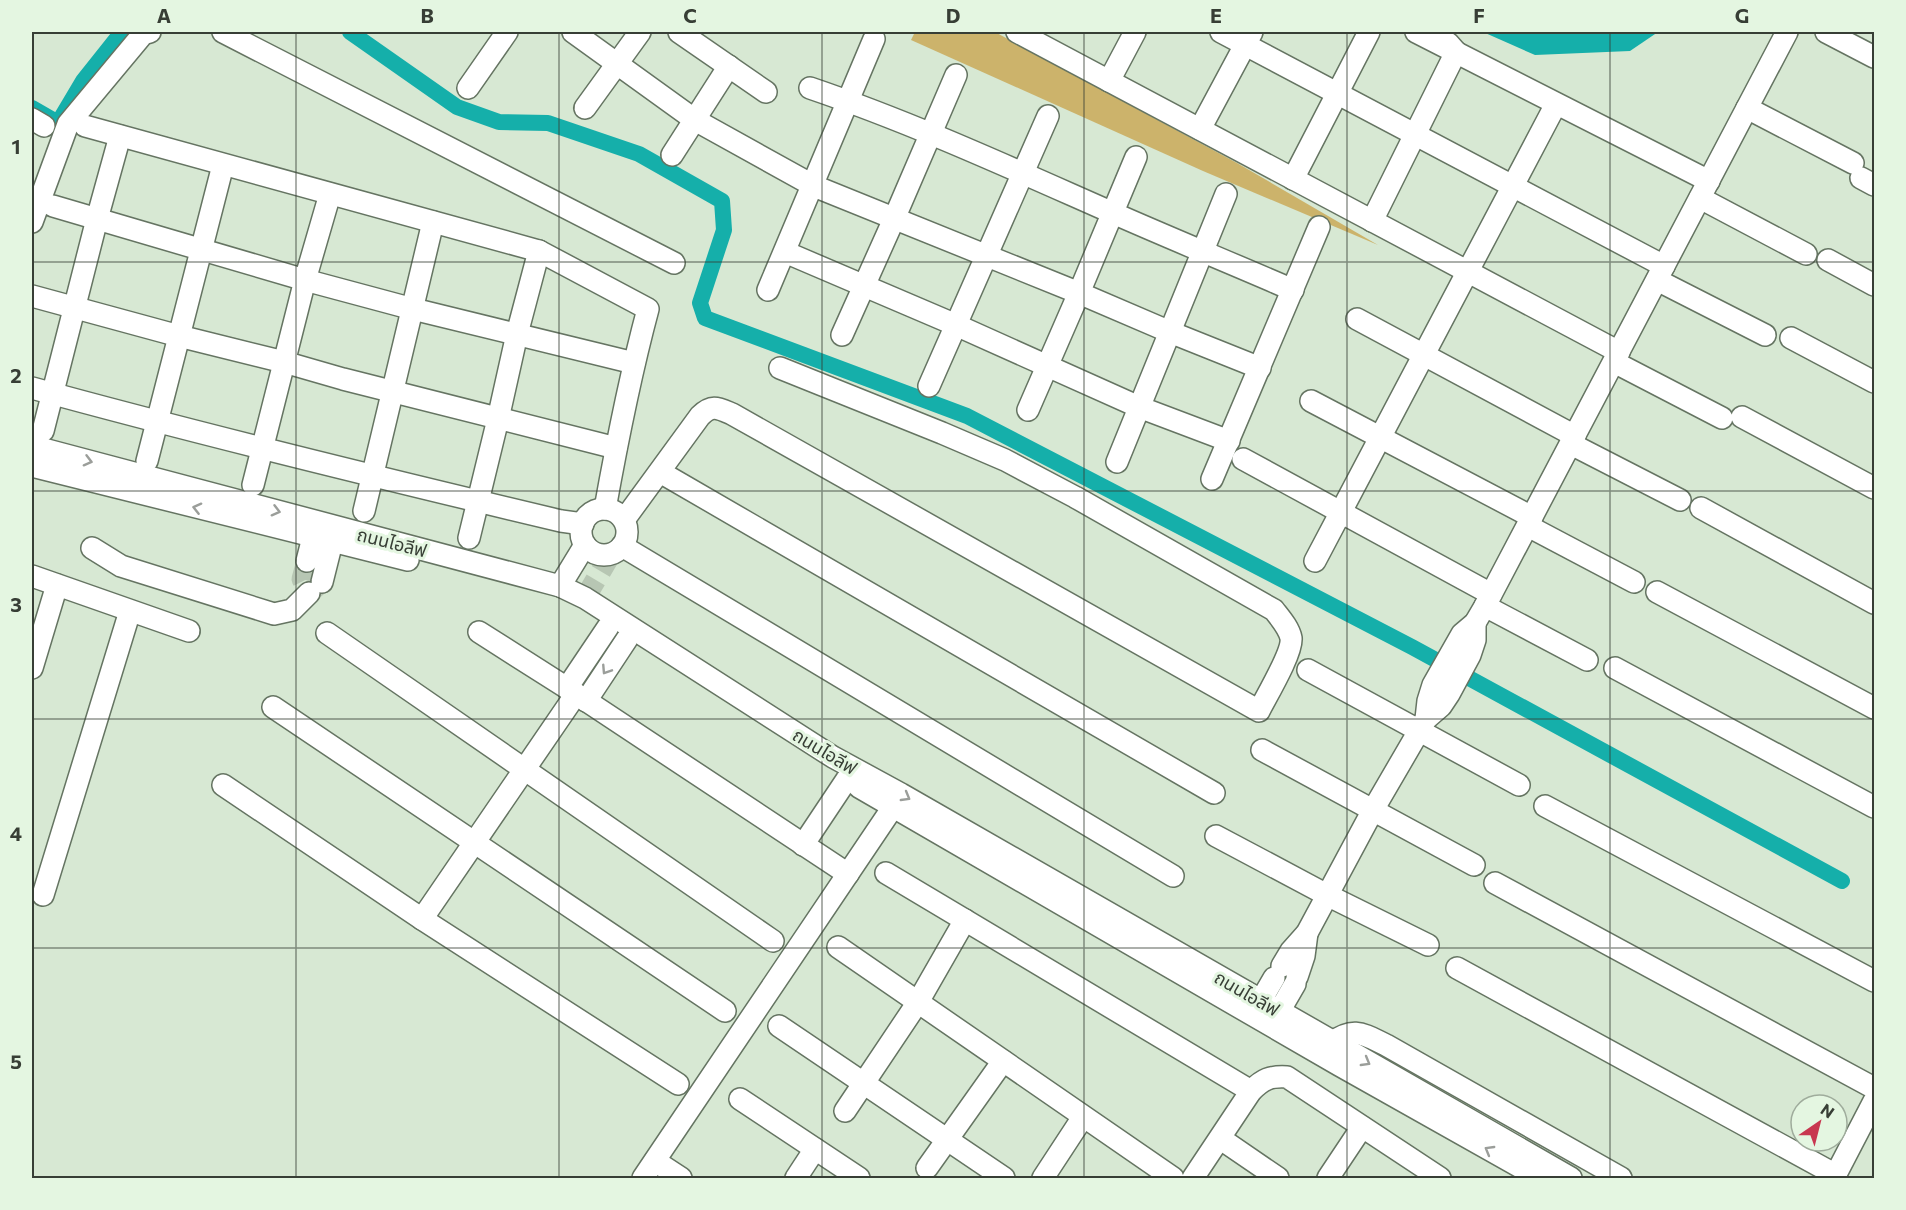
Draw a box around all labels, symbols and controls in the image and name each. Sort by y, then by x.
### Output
text: A [157,3,171,27]
text: B [420,3,434,27]
text: C [683,3,697,27]
text: D [946,3,960,27]
text: E [1210,3,1222,27]
text: F [1473,3,1485,27]
text: G [1735,3,1749,27]
text: 1 [11,134,21,158]
text: 2 [10,363,22,387]
one-way arrow [83,453,93,466]
one-way arrow [192,502,202,515]
one-way arrow [271,504,281,516]
street label: ถนนไอลีฟ [355,523,429,561]
text: 3 [10,592,22,616]
one-way arrow [602,663,613,674]
street label: ถนนไอลีฟ [789,723,861,779]
one-way arrow [900,790,910,802]
text: 4 [10,821,22,845]
street label: ถนนไอลีฟ [1211,966,1283,1020]
text: 5 [10,1049,22,1073]
one-way arrow [1360,1055,1370,1066]
north arrow [1789,1093,1849,1153]
text: N [1818,1099,1838,1122]
one-way arrow [1485,1145,1495,1157]

